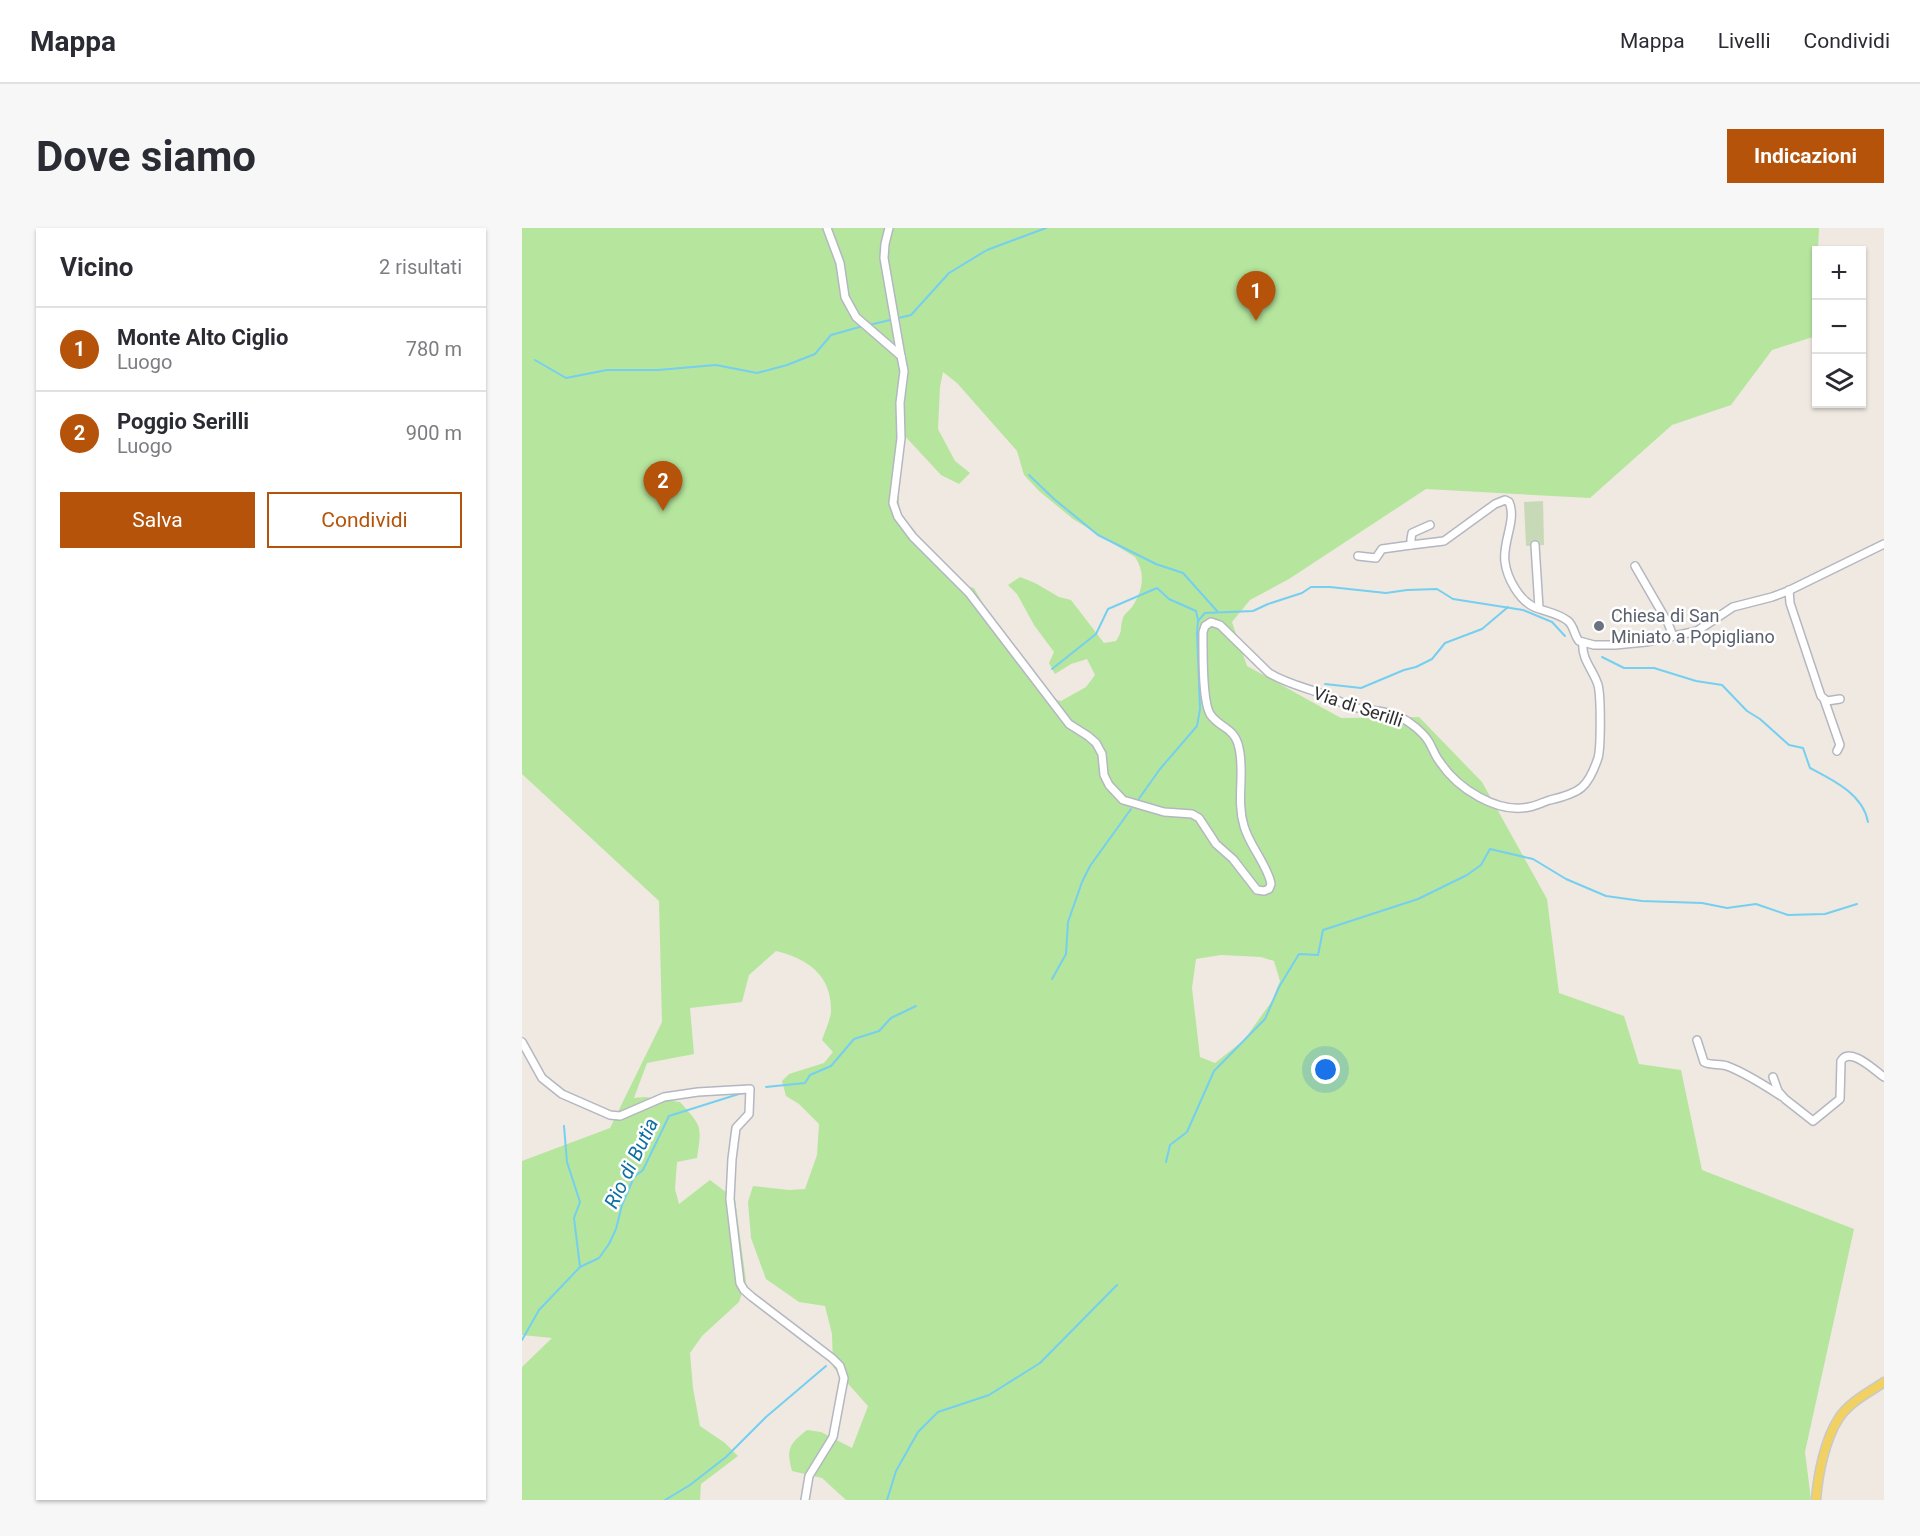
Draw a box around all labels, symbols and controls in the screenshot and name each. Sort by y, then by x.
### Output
text: Mappa [30,25,116,58]
text: Mappa [1620,29,1685,53]
text: Livelli [1718,29,1771,53]
text: Condividi [1804,29,1890,53]
button: Indicazioni [1727,129,1884,183]
text: Dove siamo [36,132,256,181]
map controls [1812,246,1866,408]
button: + [1812,246,1866,300]
text: Vicino [60,252,134,282]
text: 2 risultati [379,255,462,279]
pin: 1 [1236,272,1276,321]
button: − [1812,300,1866,354]
text: Monte Alto Ciglio [117,325,288,350]
text: 1 [74,337,85,361]
text: 780 m [406,337,462,361]
text: Luogo [117,350,172,374]
button: layers [1812,354,1866,408]
text: Poggio Serilli [117,409,249,434]
text: 2 [74,421,85,445]
text: 900 m [406,421,462,445]
text: Luogo [117,434,172,458]
pin: 2 [644,462,682,511]
button: Salva [60,492,255,548]
button: Condividi [267,492,462,548]
place label: Chiesa di San Miniato a Popigliano [1611,605,1775,647]
marker: Chiesa di San Miniato a Popigliano [1592,619,1606,633]
street label: Via di Serilli [1311,682,1406,731]
your location [1311,1055,1340,1084]
water label: Rio di Butia [599,1114,663,1212]

